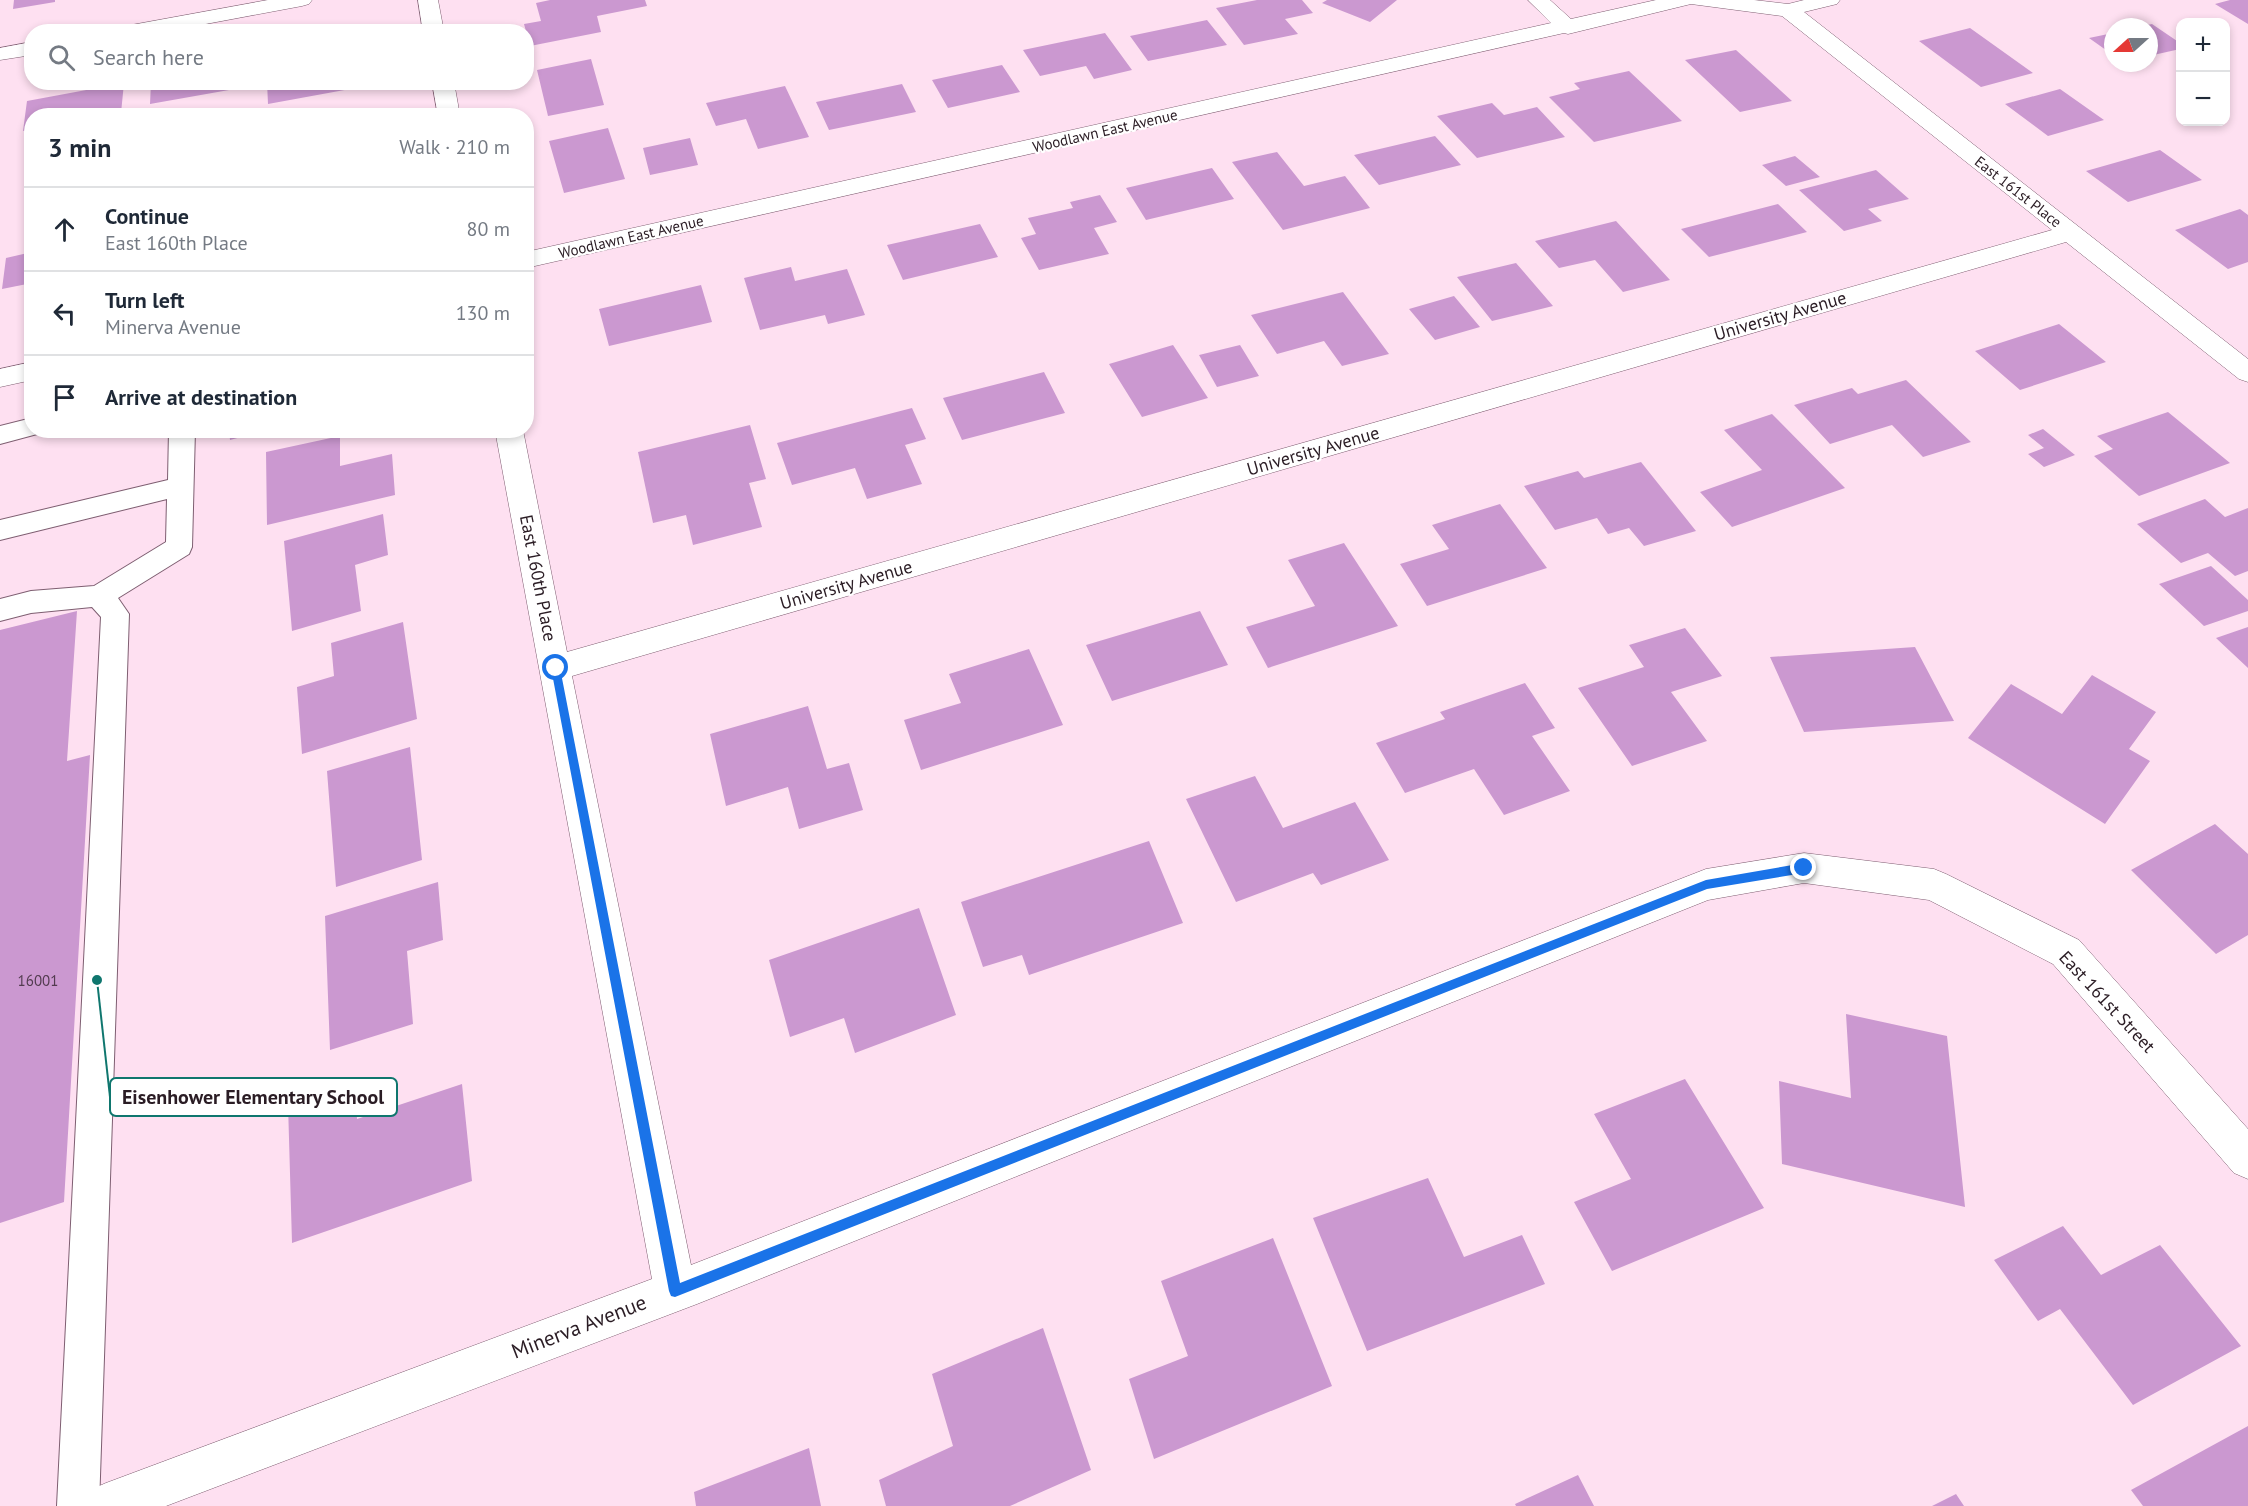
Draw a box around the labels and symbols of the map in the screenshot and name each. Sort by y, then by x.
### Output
north arrow [2104,18,2158,72]
street label: Woodlawn East Avenue [1031,105,1179,156]
street label: East 161st Place [1971,152,2066,231]
street label: Woodlawn East Avenue [557,211,705,262]
street label: University Avenue [1711,286,1849,345]
street label: University Avenue [1244,421,1382,480]
street label: East 160th Place [515,513,562,643]
street label: University Avenue [777,555,915,614]
route start [542,654,568,680]
route end [1790,854,1816,880]
street label: East 161st Street [2054,946,2160,1057]
house number: 16001 [18,971,58,990]
callout: Eisenhower Elementary School [110,1078,397,1116]
text: Eisenhower Elementary School [122,1084,384,1110]
street label: Minerva Avenue [507,1288,650,1365]

